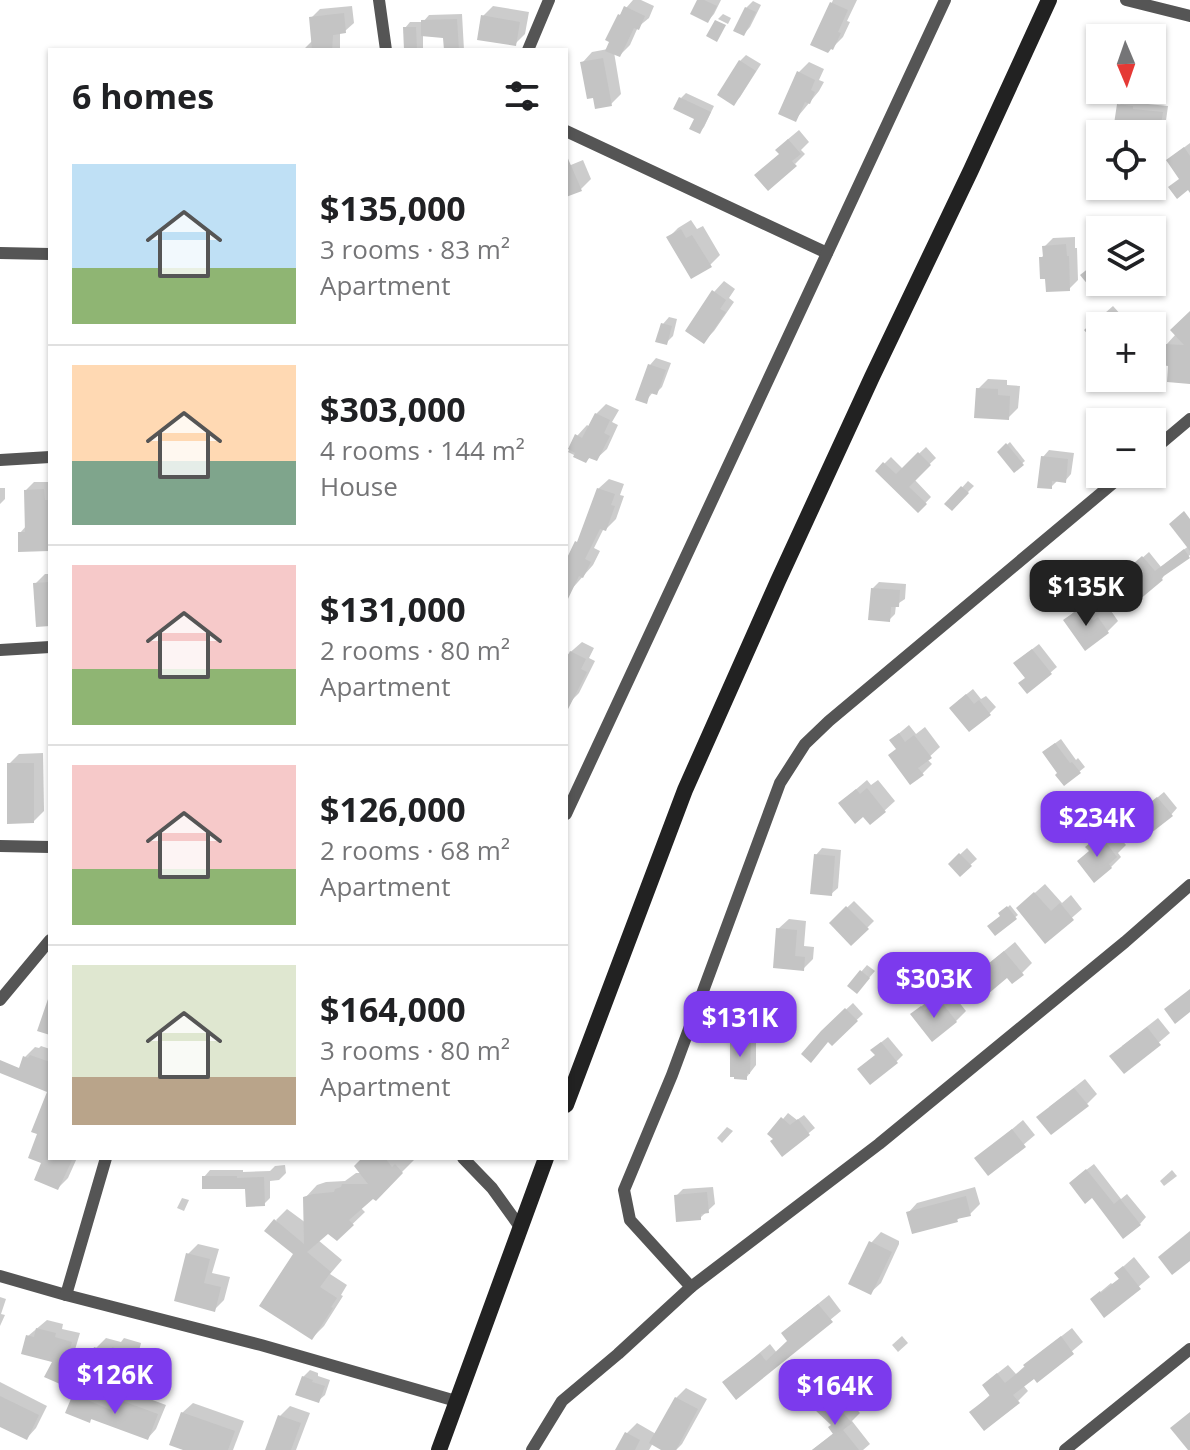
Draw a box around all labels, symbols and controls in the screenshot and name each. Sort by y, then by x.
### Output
north arrow [1086,24,1166,104]
map controls [1086,24,1166,488]
text: 6 homes [72,73,214,119]
icon: filters [500,74,544,118]
button: locate [1086,120,1166,200]
text: $135,000 [320,185,466,231]
icon: home [136,196,232,292]
button: layers [1086,216,1166,296]
text: 3 rooms · 83 m² [320,231,510,267]
text: Apartment [320,267,451,303]
button: + [1086,312,1166,392]
text: $303,000 [320,386,466,432]
icon: home [136,397,232,493]
button: − [1086,408,1166,488]
text: 4 rooms · 144 m² [320,432,525,468]
text: House [320,468,398,504]
pin: $135K [1030,560,1142,628]
text: $135K [1048,568,1124,604]
text: $131,000 [320,586,466,632]
icon: home [136,597,232,693]
text: 2 rooms · 80 m² [320,632,510,668]
text: Apartment [320,668,451,704]
text: $126,000 [320,786,466,832]
pin: $234K [1041,791,1153,859]
icon: home [136,797,232,893]
text: $234K [1059,799,1135,835]
text: 2 rooms · 68 m² [320,832,510,868]
text: Apartment [320,868,451,904]
pin: $303K [878,952,990,1020]
text: $303K [896,960,972,996]
text: $164,000 [320,986,466,1032]
pin: $131K [684,991,796,1059]
icon: home [136,997,232,1093]
text: $131K [702,999,778,1035]
text: 3 rooms · 80 m² [320,1032,510,1068]
text: Apartment [320,1068,451,1104]
pin: $126K [59,1348,171,1416]
text: $126K [77,1356,153,1392]
pin: $164K [779,1359,891,1427]
text: $164K [797,1367,873,1403]

